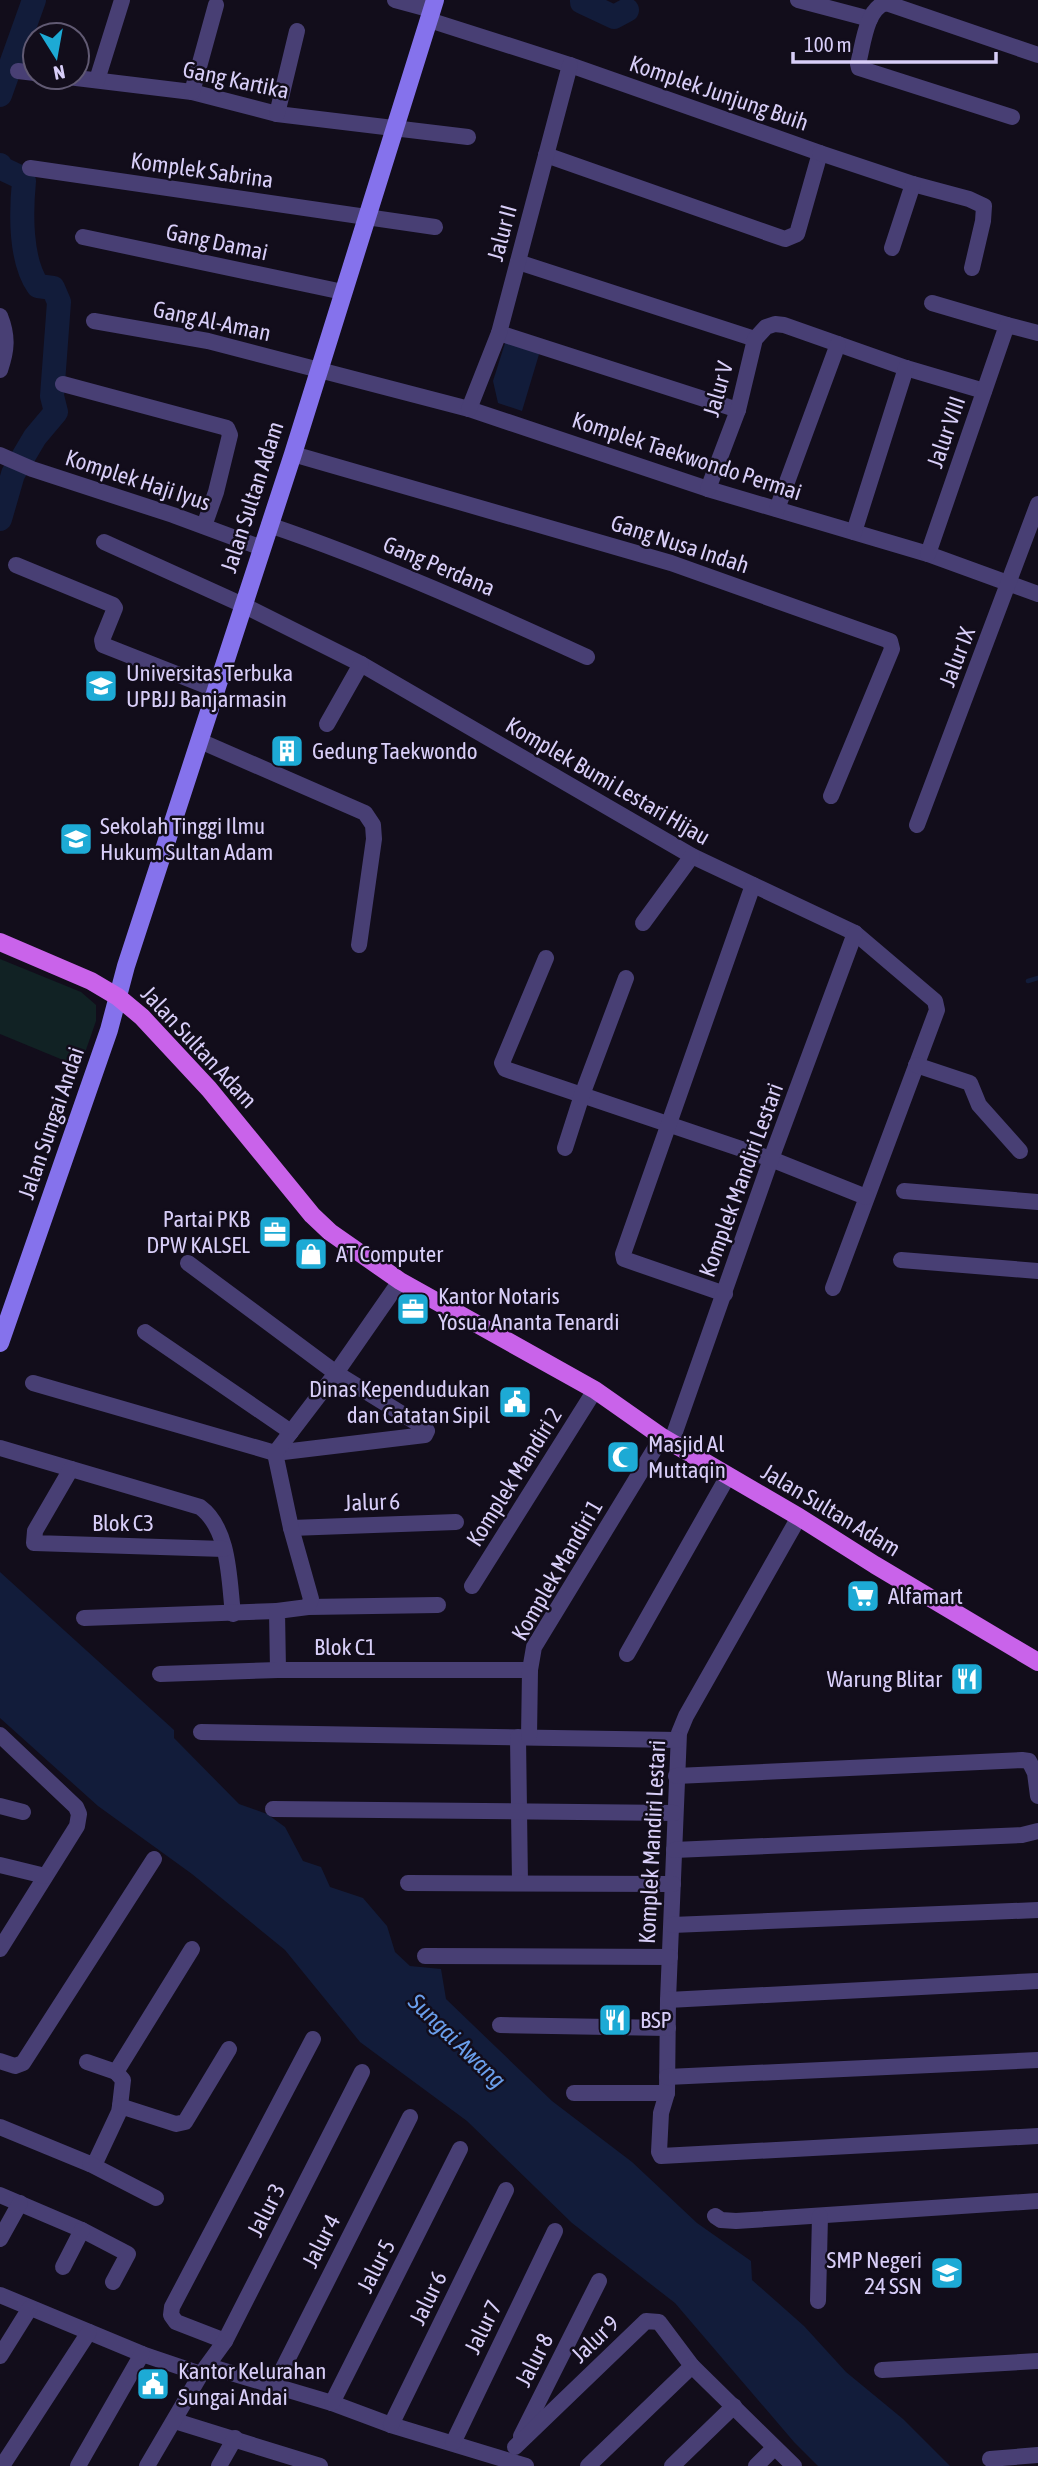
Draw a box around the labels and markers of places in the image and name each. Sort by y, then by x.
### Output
place label: Universitas Terbuka UPBJJ Banjarmasin [126,660,293,712]
school or university icon: Universitas Terbuka UPBJJ Banjarmasin [82,667,120,705]
building icon: Gedung Taekwondo [268,732,306,770]
place label: Gedung Taekwondo [312,738,478,764]
place label: Sekolah Tinggi Ilmu Hukum Sultan Adam [100,813,273,865]
school or university icon: Sekolah Tinggi Ilmu Hukum Sultan Adam [57,820,95,858]
place label: Partai PKB DPW KALSEL [146,1206,250,1258]
office icon: Partai PKB DPW KALSEL [256,1213,294,1251]
shop icon: AT Computer [292,1235,330,1273]
place label: AT Computer [336,1241,444,1267]
place label: Kantor Notaris Yosua Ananta Tenardi [438,1283,619,1335]
office icon: Kantor Notaris Yosua Ananta Tenardi [394,1290,432,1328]
place label: Dinas Kependudukan dan Catatan Sipil [309,1376,490,1428]
public building icon: Dinas Kependudukan dan Catatan Sipil [496,1383,534,1421]
place label: Masjid Al Muttaqin [648,1431,726,1483]
mosque icon: Masjid Al Muttaqin [604,1438,642,1476]
supermarket icon: Alfamart [844,1577,882,1615]
place label: Alfamart [888,1583,963,1609]
restaurant icon: Warung Blitar [948,1660,986,1698]
place label: Warung Blitar [827,1666,943,1692]
restaurant icon: BSP [596,2001,634,2039]
place label: BSP [640,2007,672,2033]
place label: SMP Negeri 24 SSN [827,2247,922,2299]
school or university icon: SMP Negeri 24 SSN [928,2254,966,2292]
place label: Kantor Kelurahan Sungai Andai [178,2358,326,2410]
public building icon: Kantor Kelurahan Sungai Andai [134,2365,172,2403]

